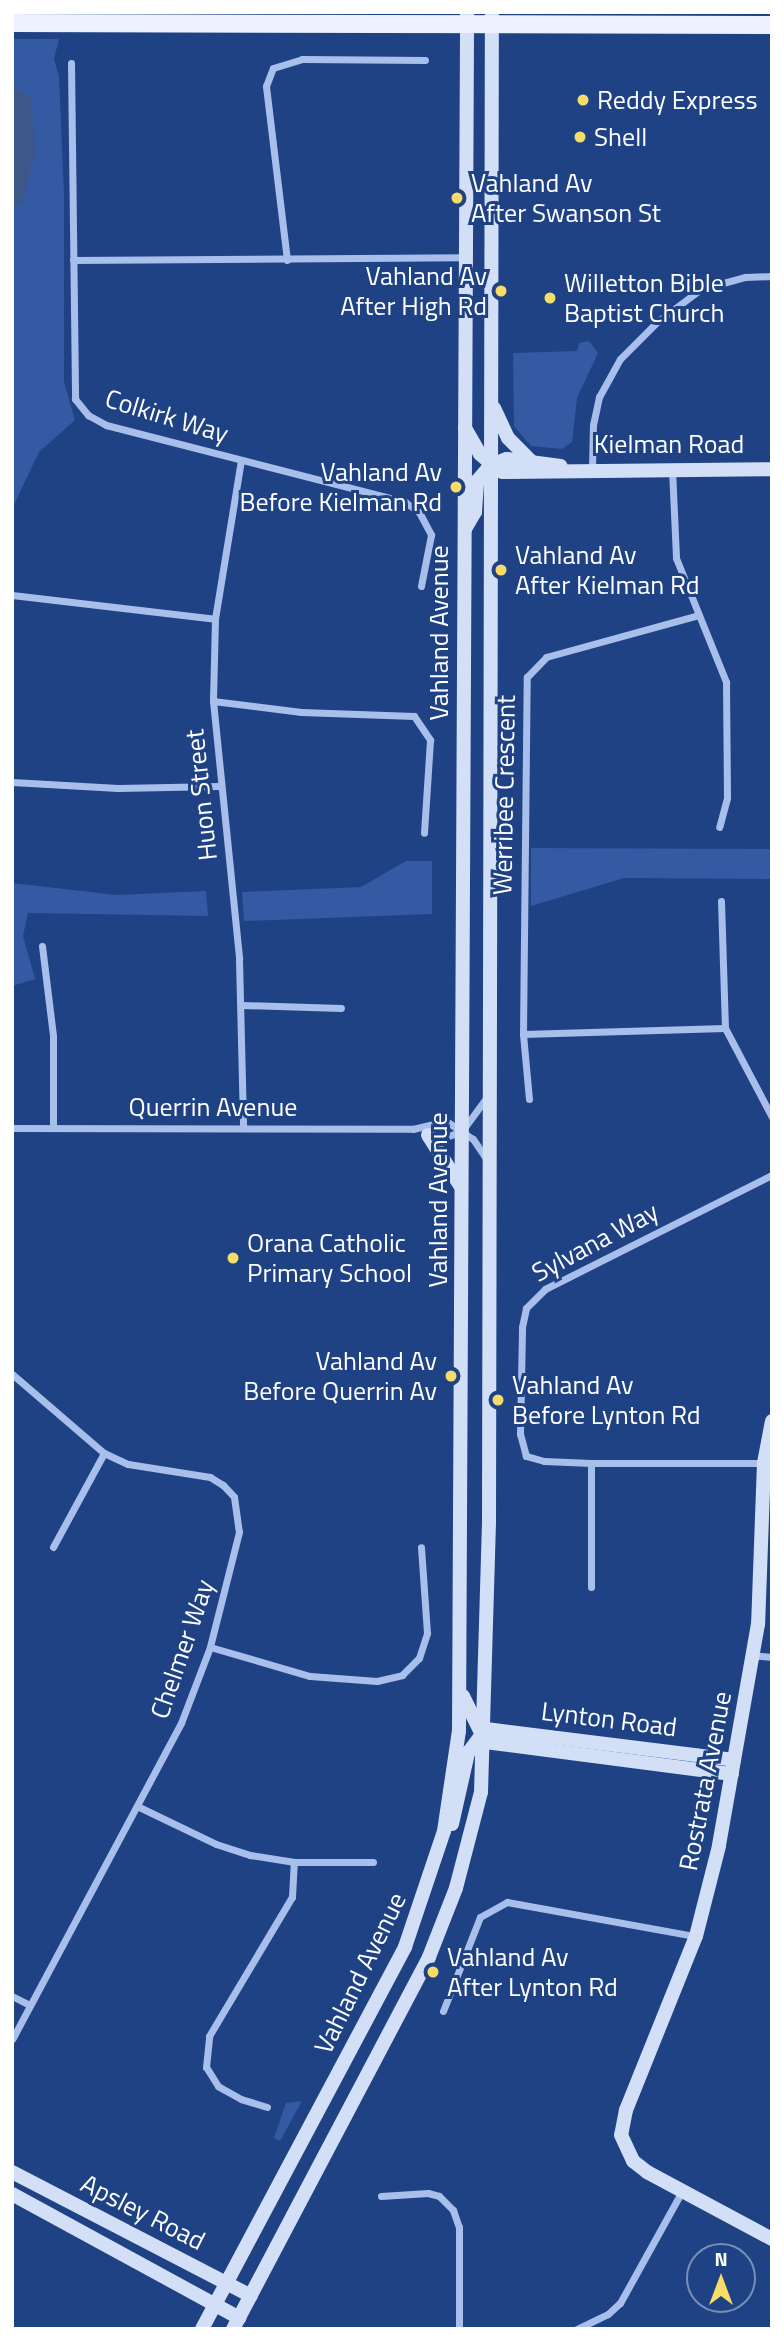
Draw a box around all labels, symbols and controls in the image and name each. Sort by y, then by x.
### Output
place label: Reddy Express [597,84,758,116]
marker: Reddy Express [575,92,591,108]
place label: Shell [594,121,647,153]
marker: Shell [572,129,588,145]
place label: Vahland Av After Swanson St [471,167,661,228]
marker: Vahland Av After Swanson St [449,190,465,206]
place label: Vahland Av After High Rd [340,260,487,322]
place label: Willetton Bible Baptist Church [564,267,724,328]
marker: Vahland Av After High Rd [493,283,509,299]
marker: Willetton Bible Baptist Church [542,290,558,306]
street label: Colkirk Way [102,383,232,449]
street label: Kielman Road [594,428,744,460]
place label: Vahland Av Before Kielman Rd [240,456,442,518]
marker: Vahland Av Before Kielman Rd [448,479,464,495]
place label: Vahland Av After Kielman Rd [515,539,699,600]
street label: Vahland Avenue [423,545,455,721]
marker: Vahland Av After Kielman Rd [493,562,509,578]
street label: Werribee Crescent [487,695,521,895]
street label: Huon Street [179,728,223,862]
street label: Querrin Avenue [129,1091,297,1123]
street label: Vahland Avenue [422,1112,454,1288]
street label: Sylvana Way [527,1196,663,1288]
place label: Orana Catholic Primary School [247,1227,412,1288]
marker: Orana Catholic Primary School [225,1250,241,1266]
place label: Vahland Av Before Querrin Av [243,1345,437,1406]
marker: Vahland Av Before Querrin Av [443,1368,459,1384]
place label: Vahland Av Before Lynton Rd [512,1369,701,1430]
marker: Vahland Av Before Lynton Rd [490,1392,506,1408]
street label: Chelmer Way [144,1575,220,1723]
street label: Rostrata Avenue [672,1689,738,1873]
street label: Lynton Road [539,1695,679,1743]
street label: Vahland Avenue [308,1887,412,2059]
place label: Vahland Av After Lynton Rd [447,1941,618,2002]
marker: Vahland Av After Lynton Rd [425,1964,441,1980]
street label: Apsley Road [76,2168,210,2256]
north arrow [686,2243,756,2313]
text: N [714,2244,728,2273]

